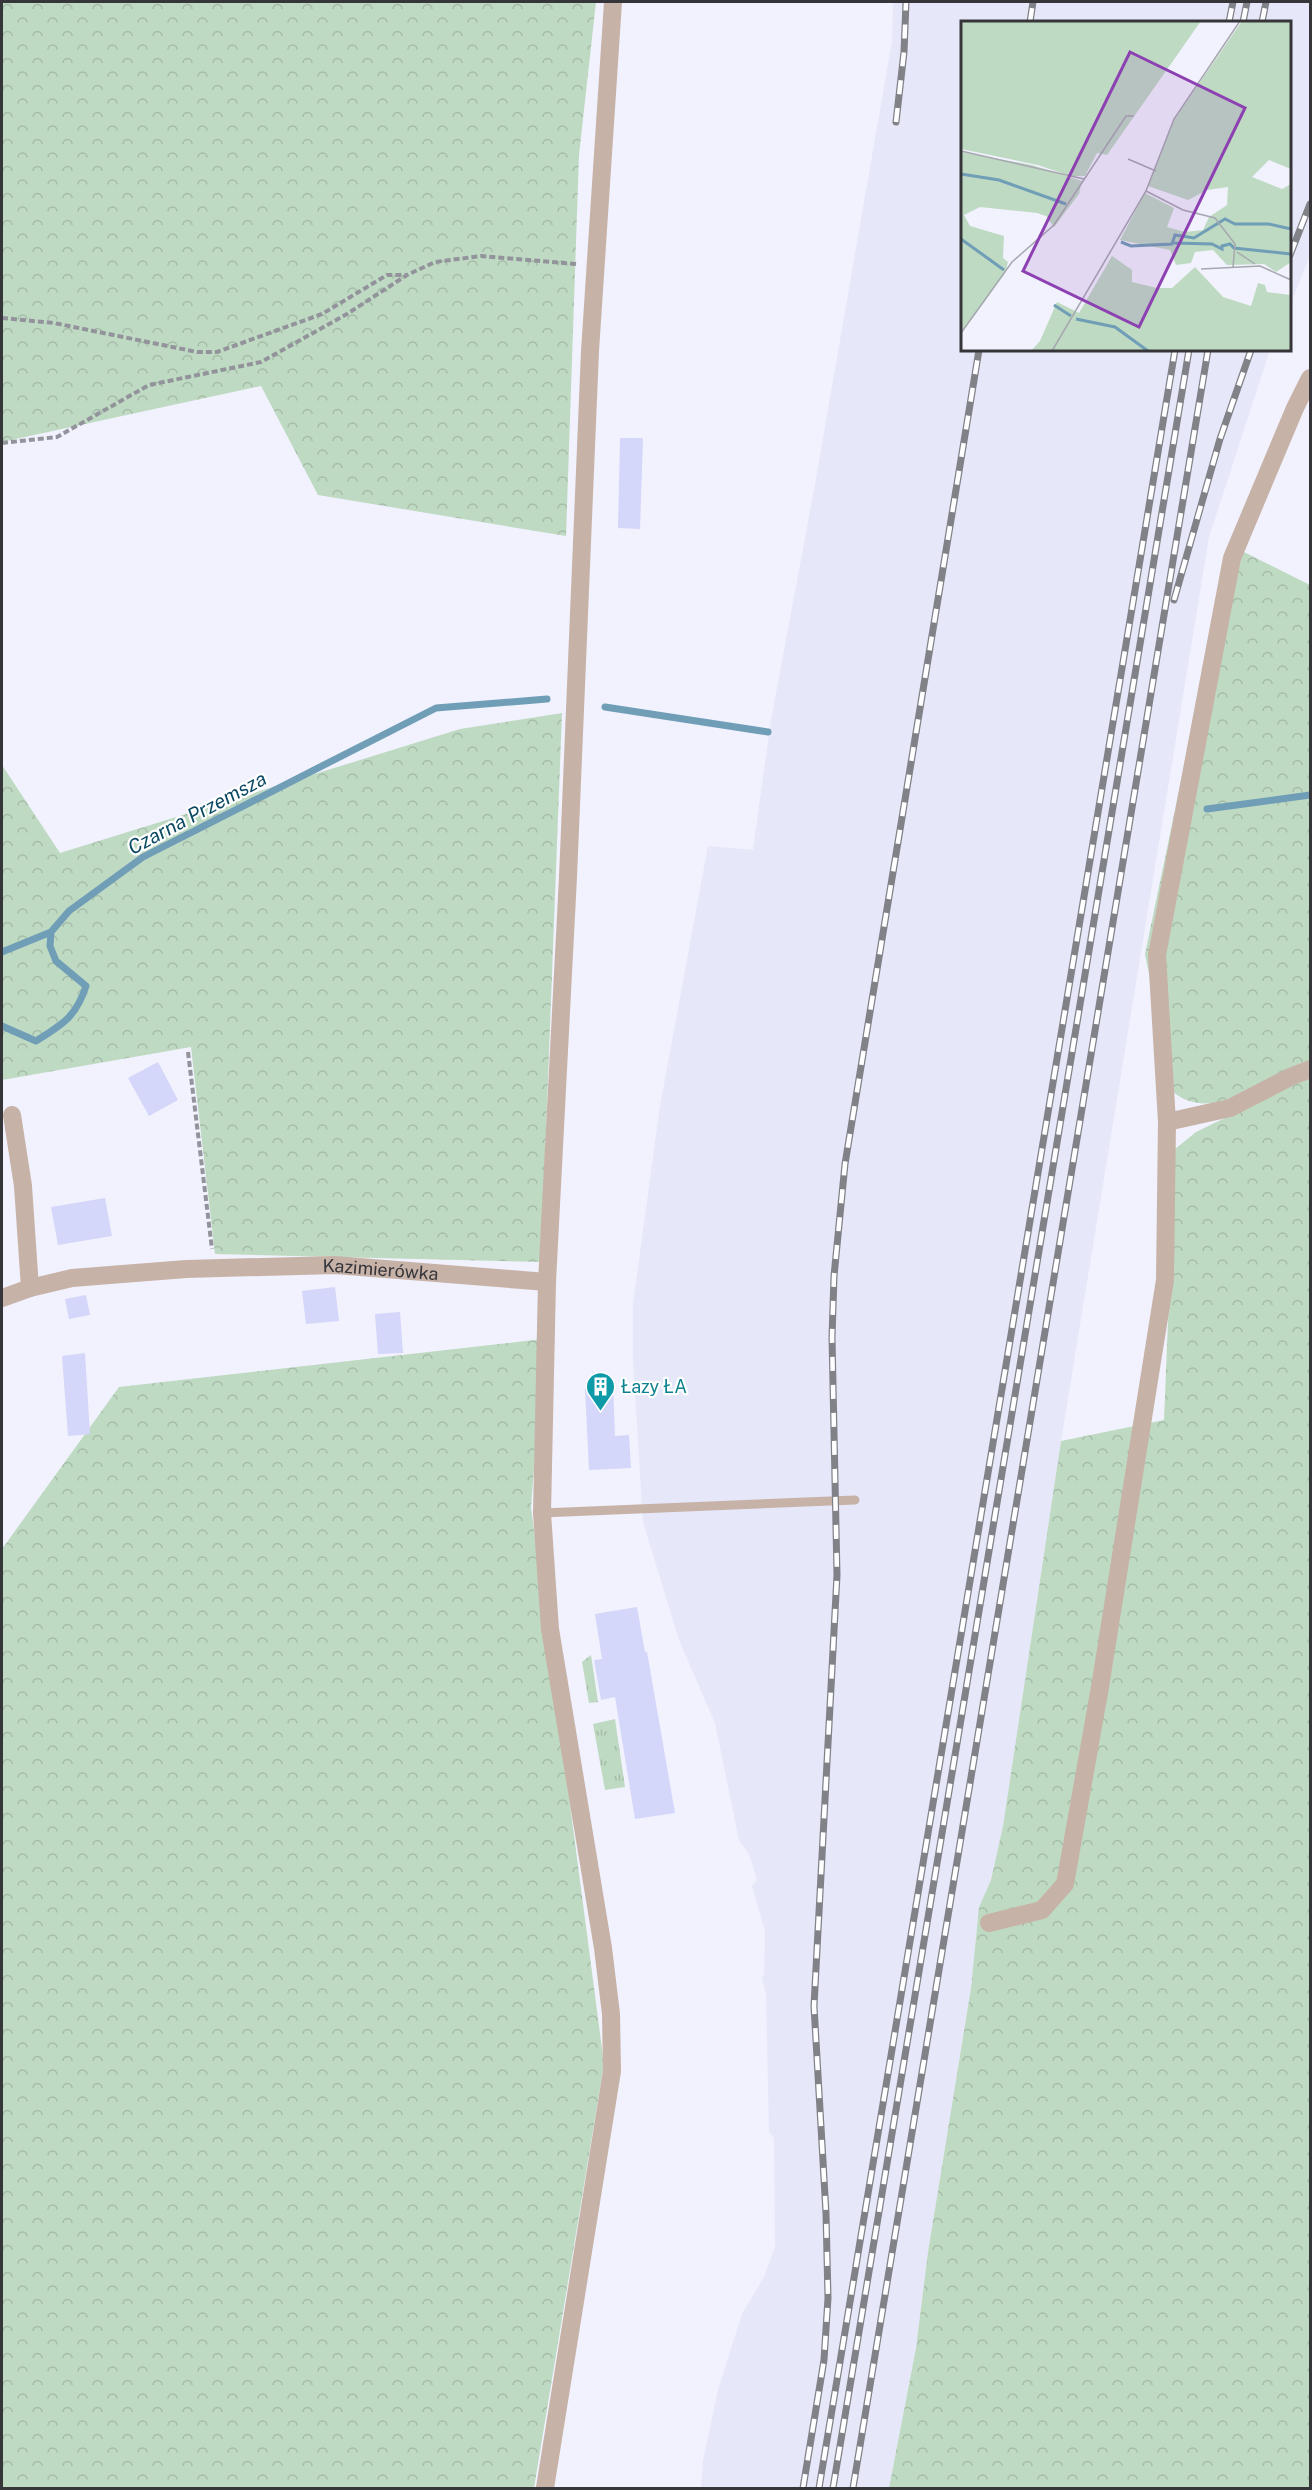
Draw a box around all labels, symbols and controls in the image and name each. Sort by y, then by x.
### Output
inset map [961,21,1291,351]
water label: Czarna Przemsza [124,766,270,860]
street label: Kazimierówka [322,1255,439,1284]
building icon: Łazy ŁA [584,1370,616,1412]
place label: Łazy ŁA [621,1376,687,1397]

